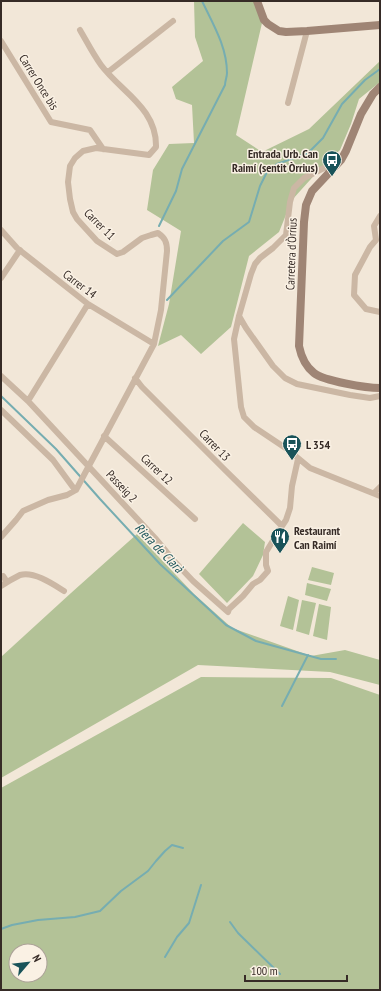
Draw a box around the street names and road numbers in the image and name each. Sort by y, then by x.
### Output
street label: Carrer Once bis [16,51,62,113]
street label: Carrer 11 [81,205,119,243]
street label: Carretera d'Òrrius [282,218,300,290]
street label: Carrer 14 [60,266,100,302]
street label: Carrer 13 [196,426,234,464]
street label: Carrer 12 [138,450,176,488]
street label: Passeig 2 [103,467,141,505]

